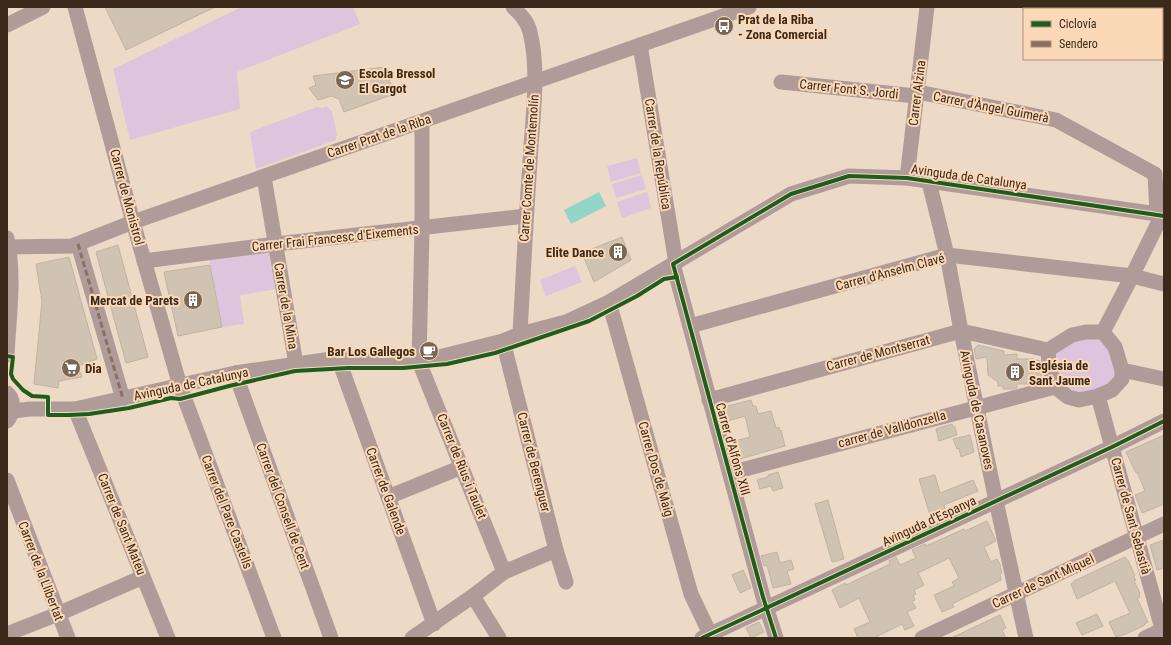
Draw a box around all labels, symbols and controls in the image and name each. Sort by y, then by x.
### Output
legend [1023,8,1163,60]
place label: Prat de la Riba - Zona Comercial [738,12,827,42]
bus stop icon: Prat de la Riba - Zona Comercial [713,15,735,37]
text: Ciclovía [1059,17,1097,31]
text: Sendero [1059,37,1098,51]
street label: Carrer Alzina [906,59,928,127]
place label: Escola Bressol El Gargot [359,66,435,96]
school or university icon: Escola Bressol El Gargot [334,69,356,91]
street label: Carrer Font S. Jordi [799,76,899,102]
street label: Carrer d'Àngel Guimerà [932,88,1050,126]
street label: Carrer Comte de Montemolín [516,94,542,242]
street label: Carrer de la República [642,97,674,211]
street label: Carrer Prat de la Riba [325,111,433,161]
street label: Carrer de Monistrol [107,147,147,247]
street label: Avinguda de Catalunya [910,161,1028,193]
street label: Carrer Frai Francesc d'Eixements [251,222,419,254]
building icon: Elite Dance [607,241,629,263]
place label: Elite Dance [546,245,604,260]
street label: Carrer d'Anselm Clavé [834,250,946,294]
street label: Carrer de la Mina [271,262,301,350]
building icon: Mercat de Parets [182,289,204,311]
place label: Mercat de Parets [90,293,179,308]
street label: Carrer de Montserrat [825,332,931,374]
cafe icon: Bar Los Gallegos [418,340,440,362]
place label: Bar Los Gallegos [327,344,415,359]
street label: Avinguda de Casanoves [957,349,997,471]
supermarket icon: Dia [60,357,82,379]
place label: Església de Sant Jaume [1029,358,1090,388]
place label: Dia [85,361,102,376]
building icon: Església de Sant Jaume [1004,361,1026,383]
street label: Avinguda de Catalunya [132,365,250,403]
street label: Carrer d'Alfons XIII [713,401,753,497]
street label: carrer de Valldonzella [836,407,948,451]
street label: Carrer de Rius i Taulet [434,411,490,521]
street label: Carrer de Berenguer [514,411,554,513]
street label: Carrer Dos de Maig [635,420,677,518]
street label: Carrer del Consell de Cent [253,441,313,571]
street label: Carrer de Galende [363,445,409,537]
street label: Carrer del Pare Castells [198,453,256,571]
street label: Carrer de Sant Sebastià [1108,456,1154,576]
street label: Carrer de Sant Mateu [95,471,149,577]
street label: Avinguda d'Espanya [880,493,978,549]
street label: Carrer de la Llibertat [15,519,67,623]
street label: Carrer de Sant Miquel [990,551,1096,611]

